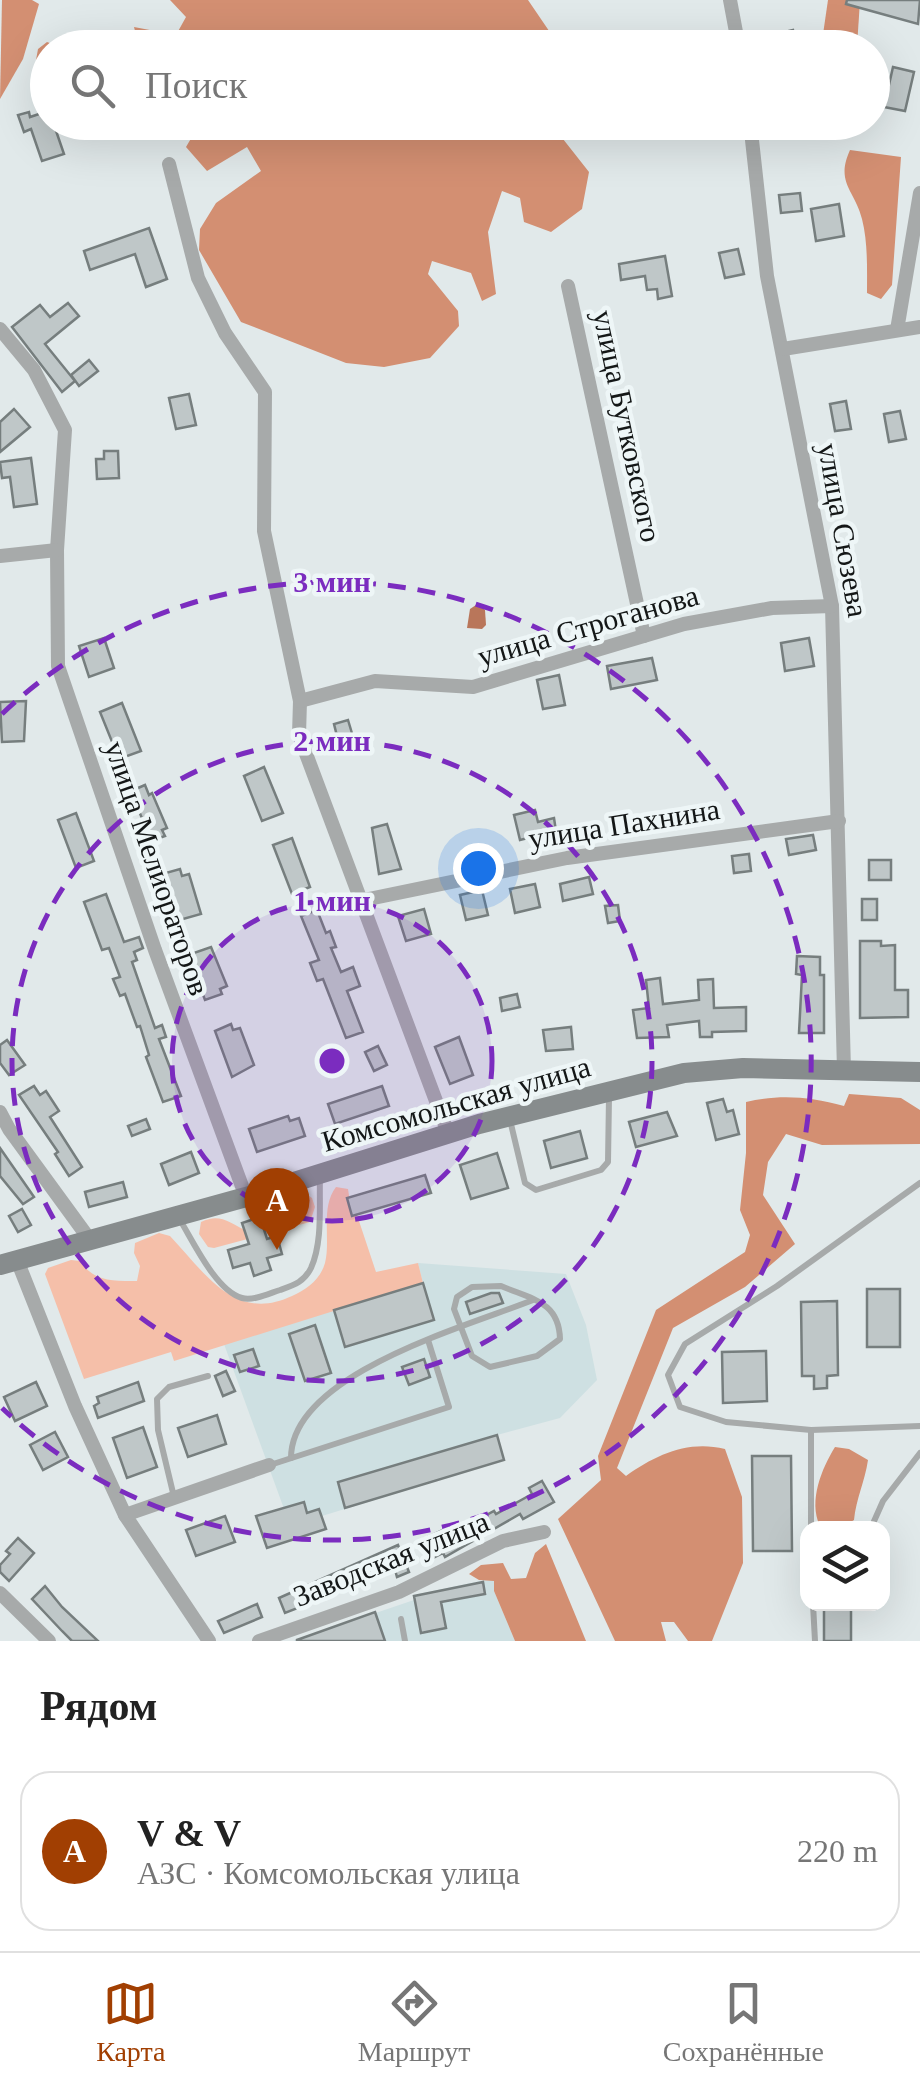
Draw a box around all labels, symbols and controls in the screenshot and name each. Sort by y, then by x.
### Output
search box [30,30,890,140]
icon: search [65,58,120,113]
text: Поиск [145,64,247,106]
street label: улица Бутковского [587,307,668,545]
street label: улица Сюзева [812,440,875,620]
text: 3 мин [293,565,371,598]
street label: улица Строганова [474,578,702,673]
text: 2 мин [293,724,371,757]
street label: улица Мелиораторов [98,736,216,999]
street label: улица Пахнина [526,792,722,855]
your location [453,843,504,894]
text: 1 мин [293,884,371,917]
centre of rings [314,1043,350,1079]
street label: Комсомольская улица [318,1049,594,1158]
pin: A [244,1168,310,1250]
street label: Заводская улица [288,1504,493,1613]
map controls [800,1521,890,1611]
button: layers [800,1521,890,1611]
text: Рядом [40,1683,157,1729]
text: V & V [137,1812,241,1854]
text: A [63,1833,86,1869]
text: 220 m [797,1833,878,1869]
text: АЗС · Комсомольская улица [137,1855,520,1891]
tab: Карта [96,1976,166,2068]
tab: Маршрут [358,1976,471,2068]
tab: Сохранённые [663,1976,824,2068]

